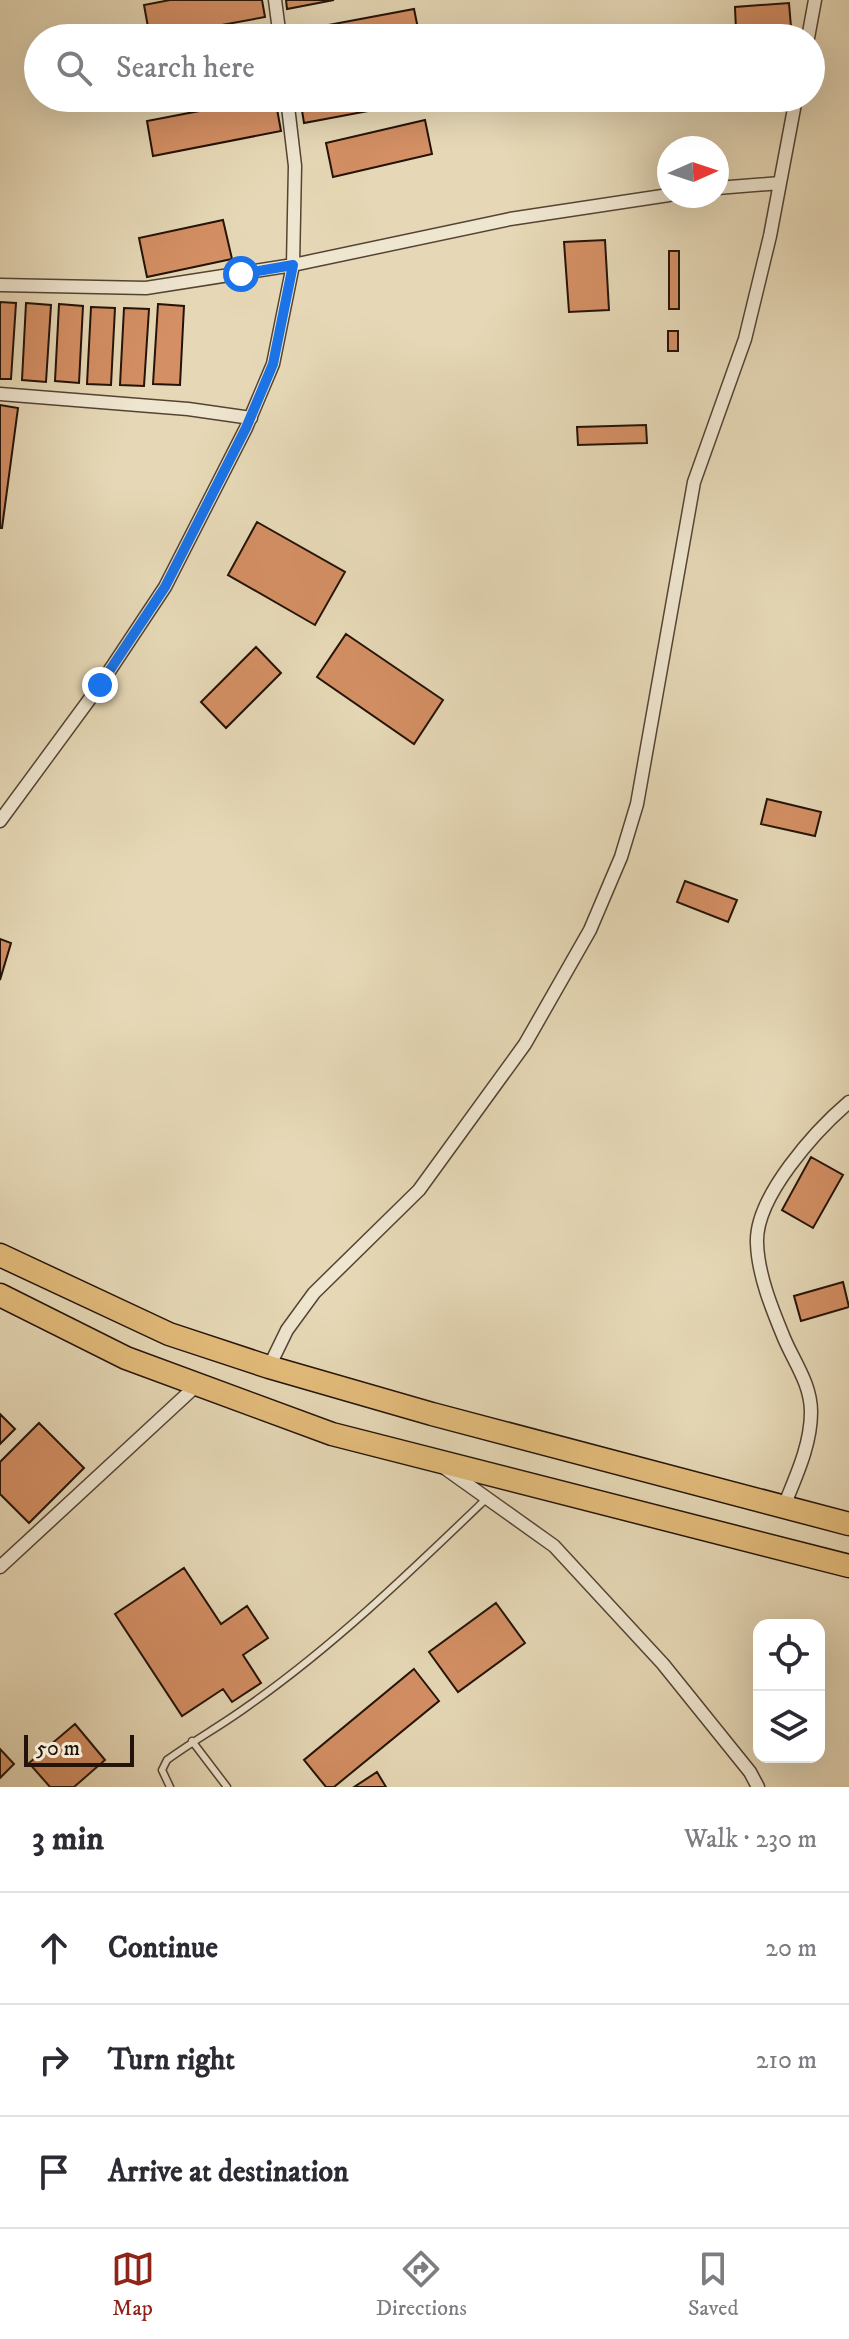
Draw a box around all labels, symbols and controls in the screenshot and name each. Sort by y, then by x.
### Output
search box [24,24,825,112]
icon: search [52,46,96,90]
text: Search here [116,50,255,87]
north arrow [657,136,729,208]
route start [223,256,259,292]
route end [82,667,118,703]
map controls [753,1619,825,1763]
button: locate [753,1619,825,1691]
button: layers [753,1691,825,1763]
scale bar [24,1731,134,1767]
text: 50 m [36,1735,80,1762]
text: 3 min [32,1818,104,1860]
text: Walk · 230 m [684,1823,817,1856]
icon: ahead [32,1926,76,1970]
text: Continue [108,1930,218,1967]
text: 20 m [765,1932,817,1965]
icon: right [32,2038,76,2082]
text: Turn right [108,2042,235,2079]
text: 210 m [756,2044,817,2077]
icon: arrive [32,2150,76,2194]
text: Arrive at destination [108,2154,349,2191]
tab: Map [111,2247,155,2322]
tab: Directions [376,2247,467,2322]
tab: Saved [688,2247,738,2322]

